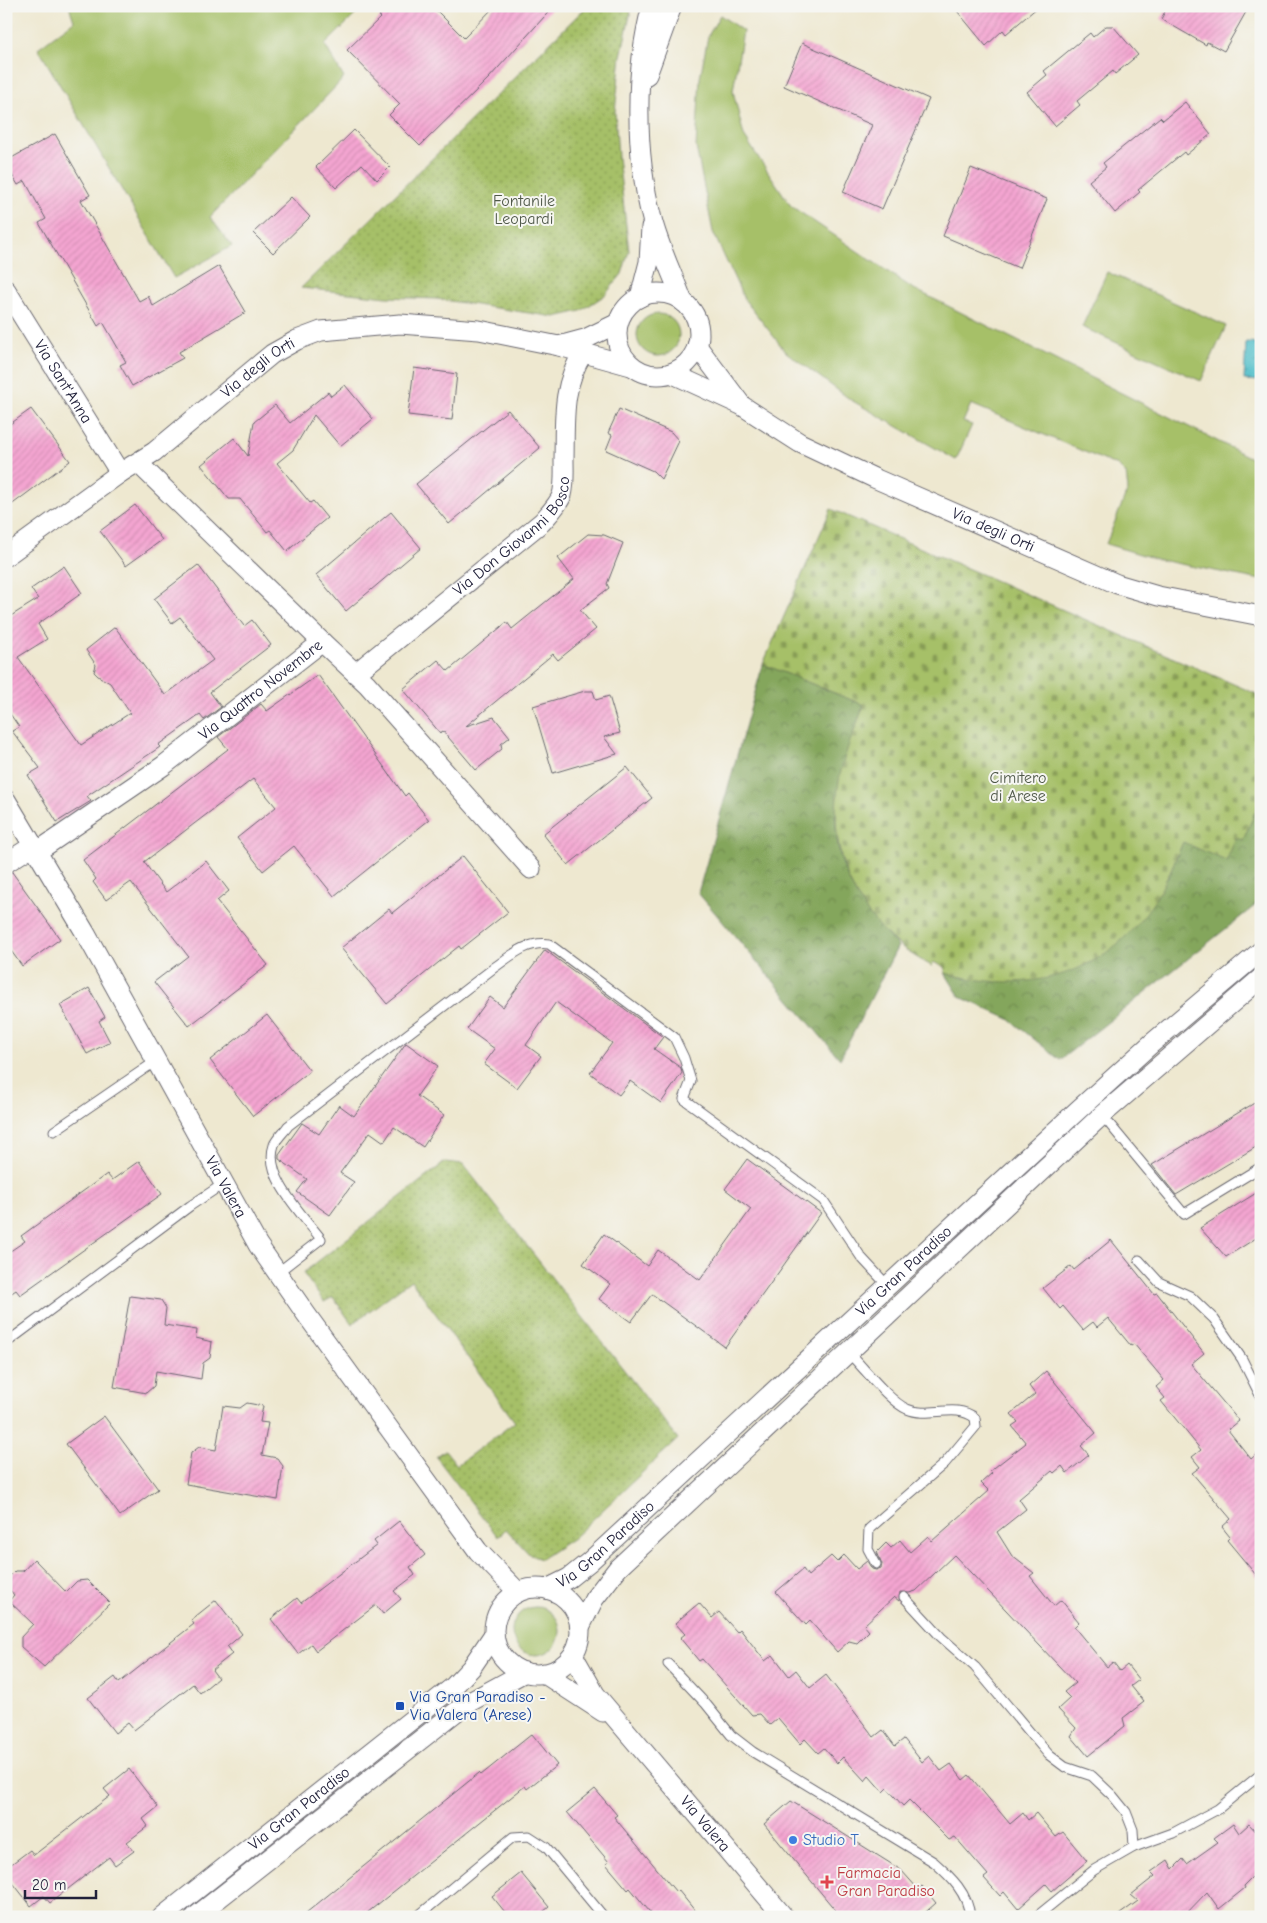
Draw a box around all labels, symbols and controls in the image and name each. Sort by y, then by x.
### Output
park label: Fontanile Leopardi [493,192,555,228]
street label: Via degli Orti [217,334,298,401]
street label: Via Sant'Anna [30,337,96,427]
street label: Via Don Giovanni Bosco [450,476,573,599]
street label: Via degli Orti [949,504,1037,556]
street label: Via Quattro Novembre [195,636,326,744]
park label: Cimitero di Arese [990,769,1047,805]
street label: Via Valera [202,1153,250,1221]
street label: Via Gran Paradiso [852,1222,956,1320]
street label: Via Gran Paradiso [554,1497,658,1592]
place label: Via Gran Paradiso - Via Valera (Arese) [410,1688,546,1724]
marker: Via Gran Paradiso - Via Valera (Arese) [394,1700,406,1712]
street label: Via Gran Paradiso [245,1763,353,1854]
street label: Via Valera [676,1792,734,1855]
place label: Studio T [803,1831,860,1849]
marker: Studio T [787,1834,799,1846]
place label: Farmacia Gran Paradiso [837,1864,935,1900]
scale bar [25,1868,96,1900]
text: 20 m [32,1876,66,1894]
marker: Farmacia Gran Paradiso [821,1876,833,1888]

